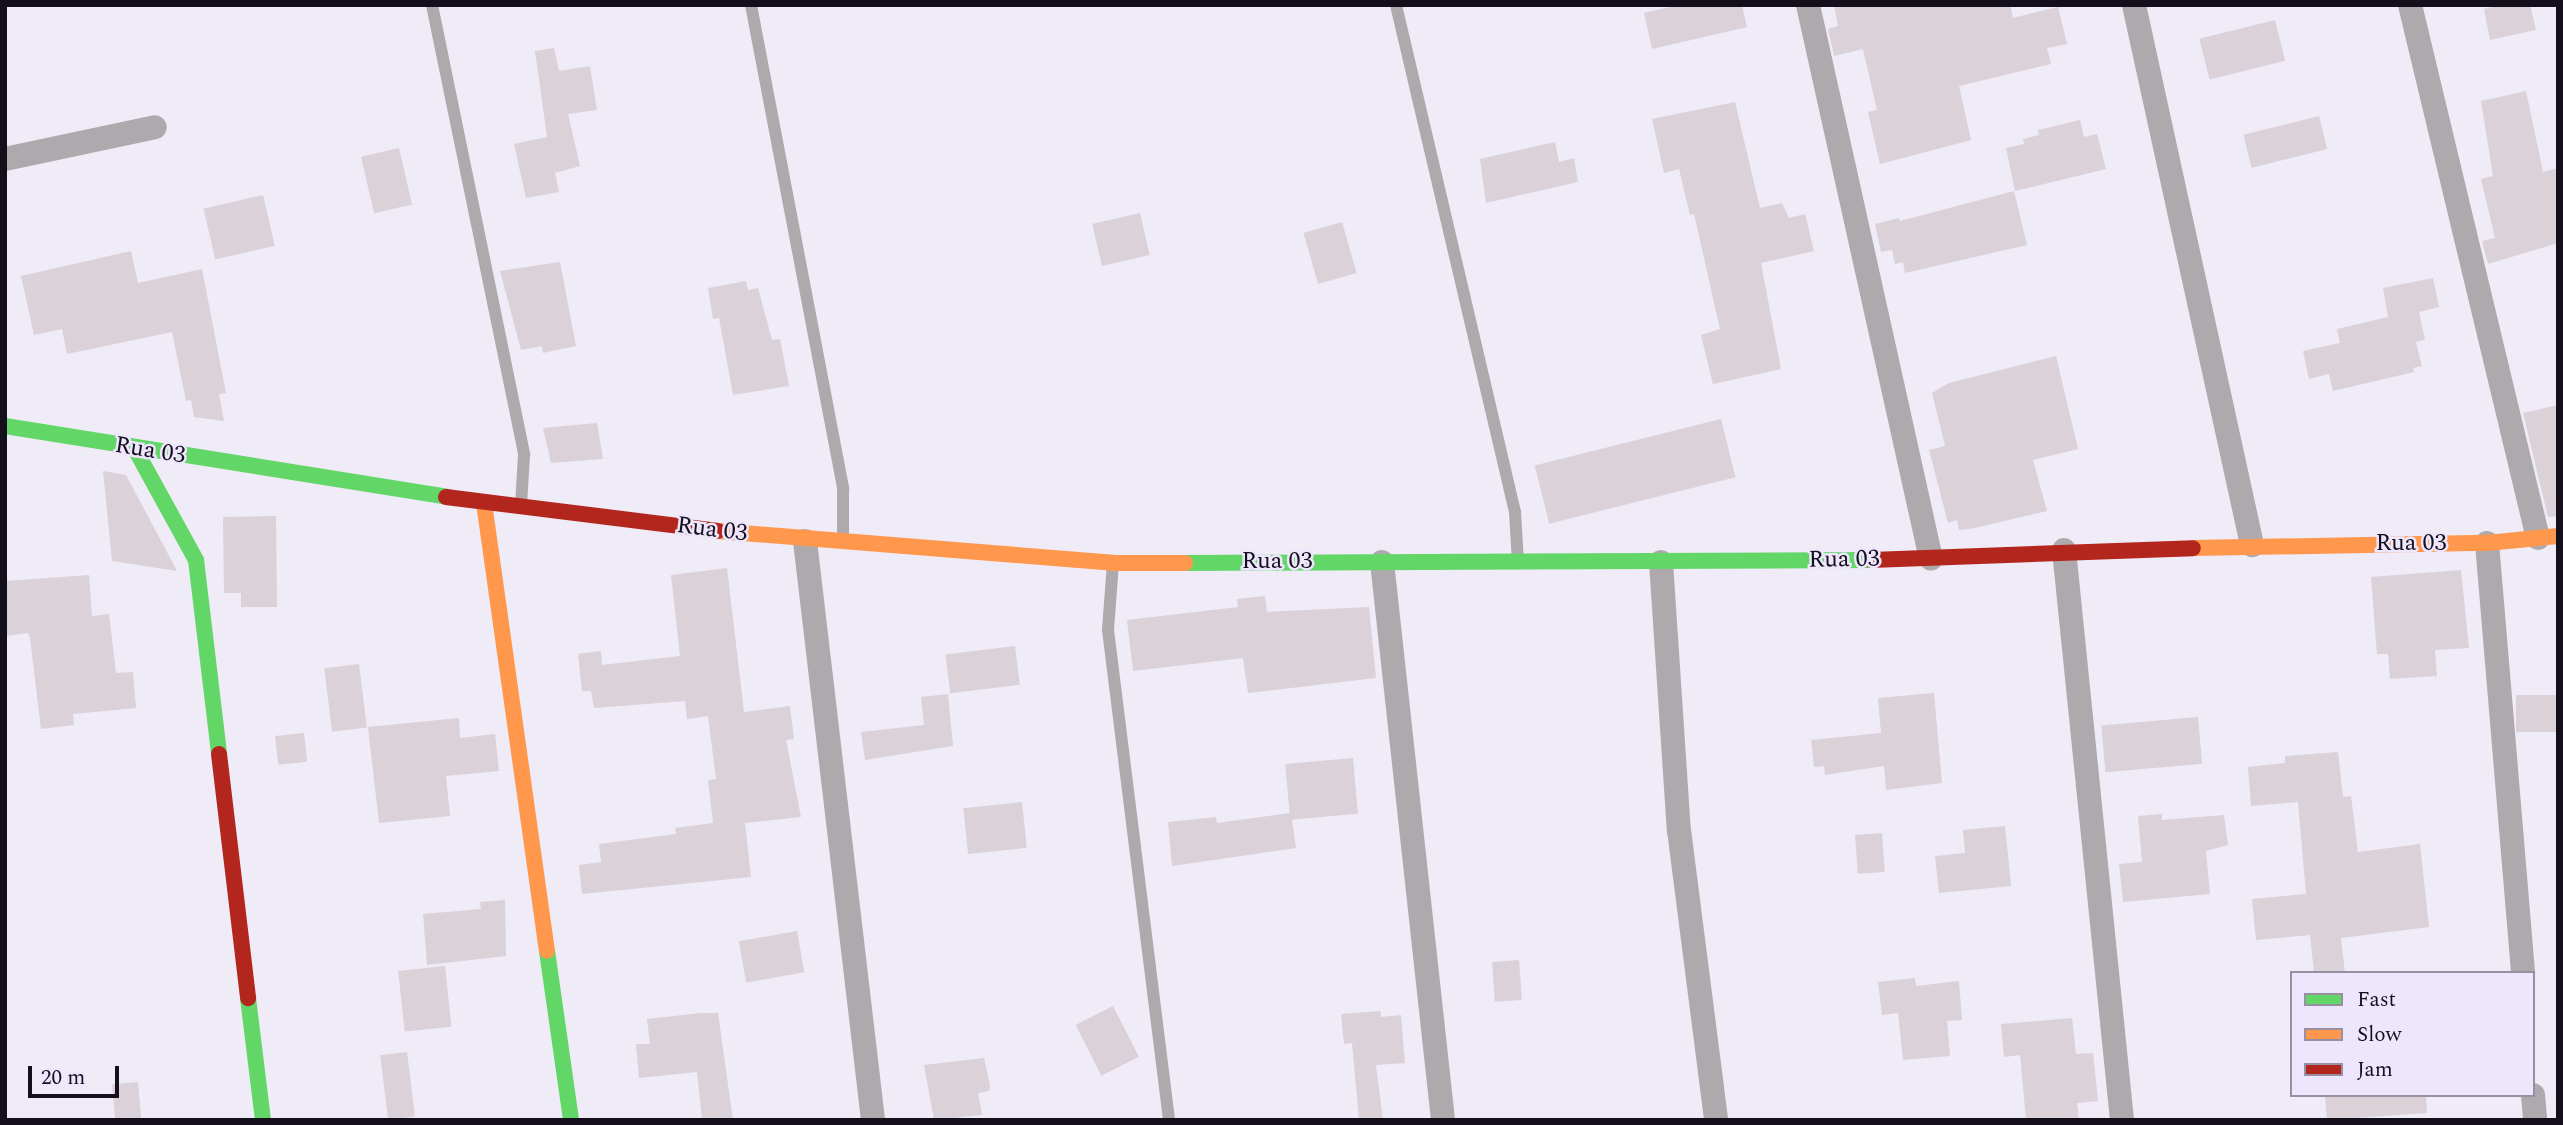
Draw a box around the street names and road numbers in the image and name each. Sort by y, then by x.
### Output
street label: Rua 03 [113,431,187,471]
street label: Rua 03 [675,511,749,549]
street label: Rua 03 [2375,530,2447,558]
street label: Rua 03 [1808,545,1880,575]
street label: Rua 03 [1241,548,1313,576]

